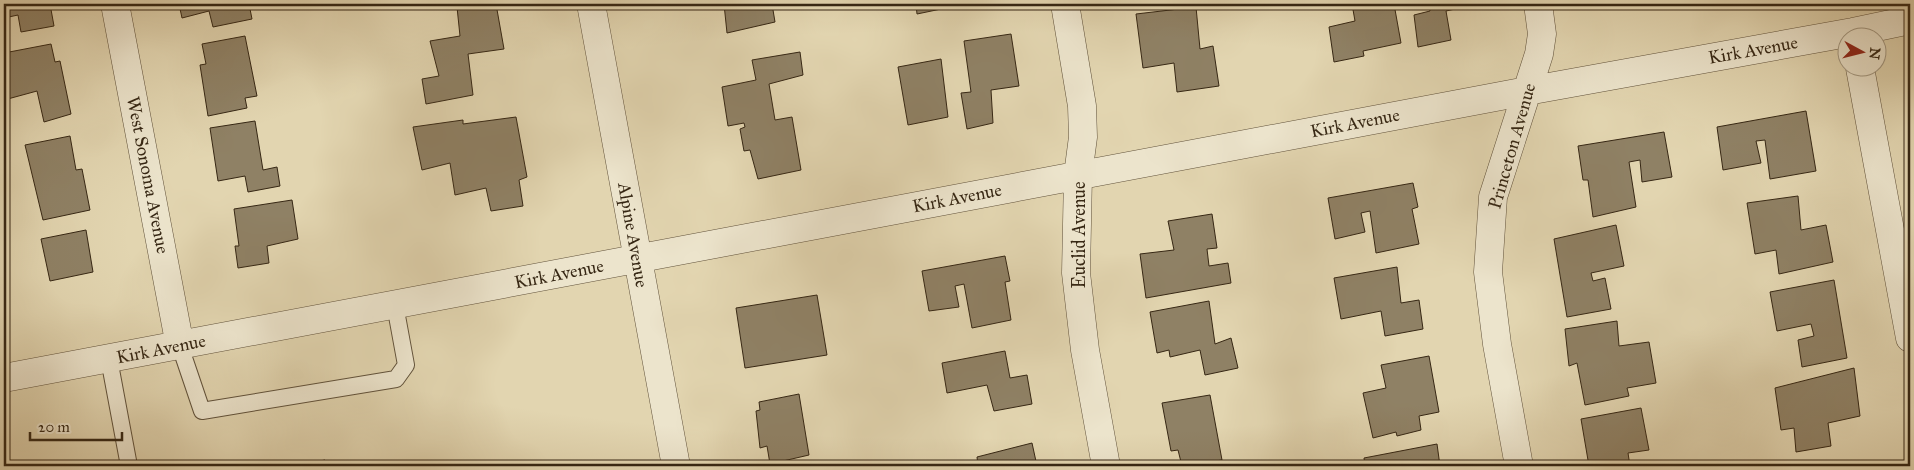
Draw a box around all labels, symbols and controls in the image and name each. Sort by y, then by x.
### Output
north arrow [1836,28,1886,78]
street label: Kirk Avenue [1706,31,1800,69]
text: N [1865,47,1884,61]
street label: Princeton Avenue [1484,80,1540,212]
street label: West Sonoma Avenue [122,94,174,256]
street label: Kirk Avenue [1308,104,1402,142]
street label: Kirk Avenue [910,179,1004,217]
street label: Alpine Avenue [613,180,653,289]
street label: Euclid Avenue [1068,182,1090,288]
street label: Kirk Avenue [512,255,606,293]
street label: Kirk Avenue [114,330,208,368]
scale bar [30,410,122,442]
text: 20 m [38,418,70,436]

